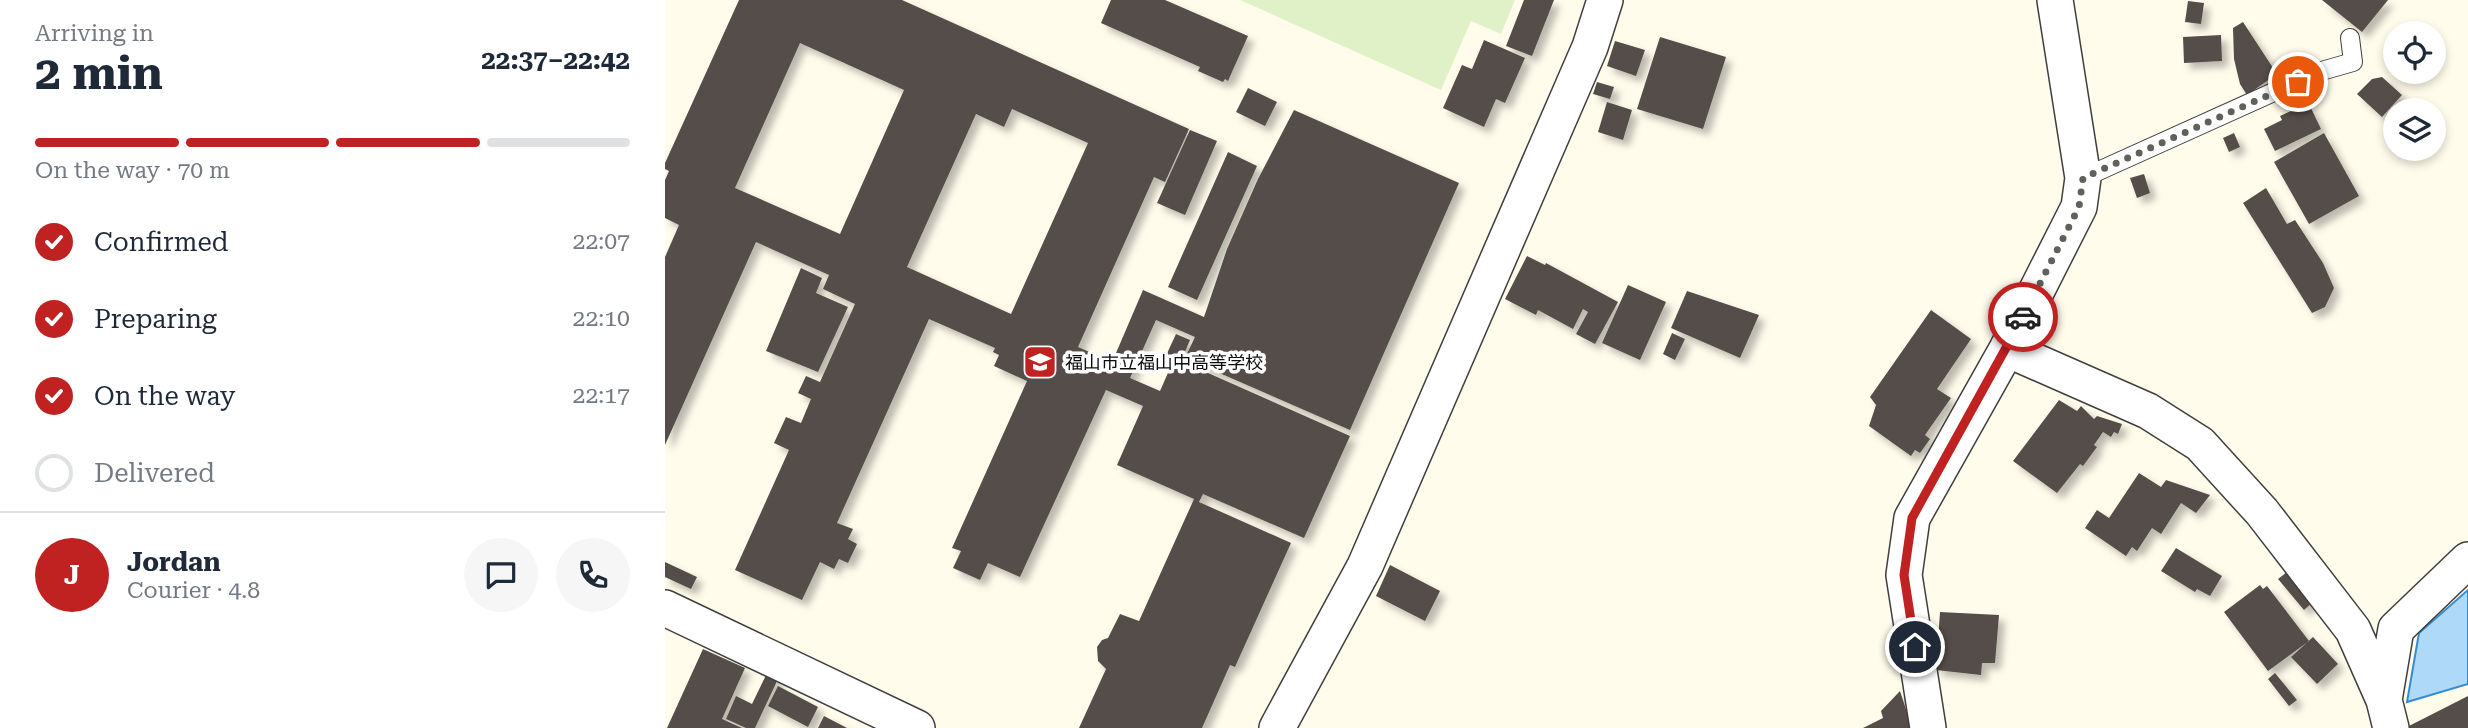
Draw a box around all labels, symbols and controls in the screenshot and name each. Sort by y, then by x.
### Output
text: Arriving in [35,20,154,47]
map controls [2383,21,2446,161]
button: locate [2383,21,2446,84]
text: 22:37–22:42 [481,45,630,75]
text: 2 min [35,46,163,100]
pin [2268,52,2328,112]
icon: bag [2279,63,2317,101]
button: layers [2383,98,2446,161]
text: On the way · 70 m [35,157,230,184]
icon: check [35,223,73,261]
text: Confirmed [94,227,229,257]
text: 22:07 [573,228,630,255]
courier [1988,282,2058,352]
icon: car [2004,298,2042,336]
icon: check [35,300,73,338]
text: Preparing [94,304,217,334]
text: 22:10 [573,305,630,332]
school or university icon: 福山市立福山中高等学校 [1021,343,1059,381]
place label: 福山市立福山中高等学校 [1065,352,1263,373]
icon: check [35,377,73,415]
text: On the way [94,381,235,411]
text: 22:17 [573,382,630,409]
text: Delivered [94,458,215,488]
button: chat [464,538,538,612]
button: phone [556,538,630,612]
text: Jordan [127,547,221,577]
text: J [64,560,80,590]
text: Courier · 4.8 [127,577,260,604]
pin [1885,617,1945,677]
icon: home [1896,628,1934,666]

